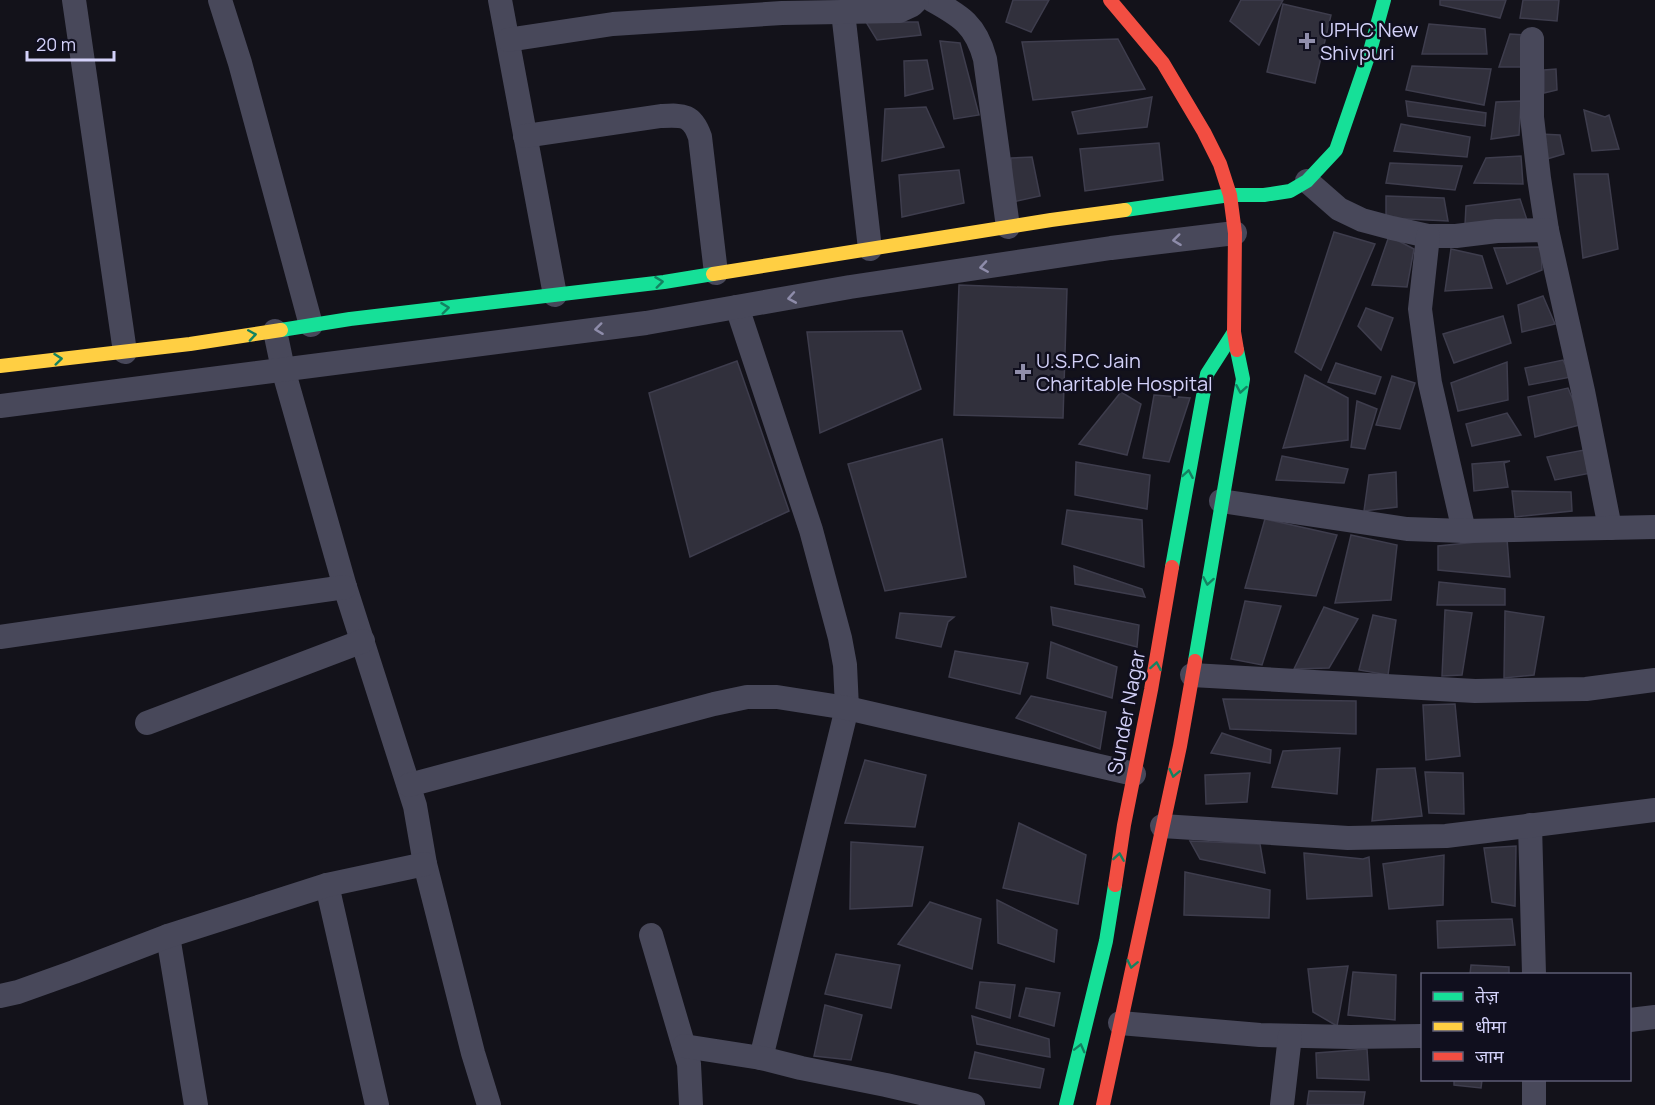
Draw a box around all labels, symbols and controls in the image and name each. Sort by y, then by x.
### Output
place label: UPHC New Shivpuri [1320,16,1418,66]
scale bar [27,24,114,62]
text: 20 m [36,32,76,56]
marker: UPHC New Shivpuri [1298,32,1316,50]
one-way arrow [1173,233,1182,246]
one-way arrow [980,261,989,273]
one-way arrow [655,277,664,289]
one-way arrow [787,291,796,303]
one-way arrow [440,302,449,314]
one-way arrow [595,322,604,335]
one-way arrow [247,329,256,341]
place label: U.S.P.C Jain Charitable Hospital [1036,347,1213,397]
one-way arrow [54,353,63,366]
marker: U.S.P.C Jain Charitable Hospital [1014,363,1032,381]
one-way arrow [1235,384,1248,394]
one-way arrow [1182,469,1194,478]
one-way arrow [1202,577,1214,586]
street label: Sunder Nagar [1101,648,1151,776]
one-way arrow [1149,661,1161,670]
one-way arrow [1168,768,1181,778]
one-way arrow [1112,853,1124,862]
one-way arrow [1127,959,1140,969]
legend [1421,973,1631,1081]
text: तेज़ [1475,984,1499,1008]
text: धीमा [1475,1014,1506,1038]
one-way arrow [1073,1043,1086,1053]
text: जाम [1475,1044,1505,1068]

